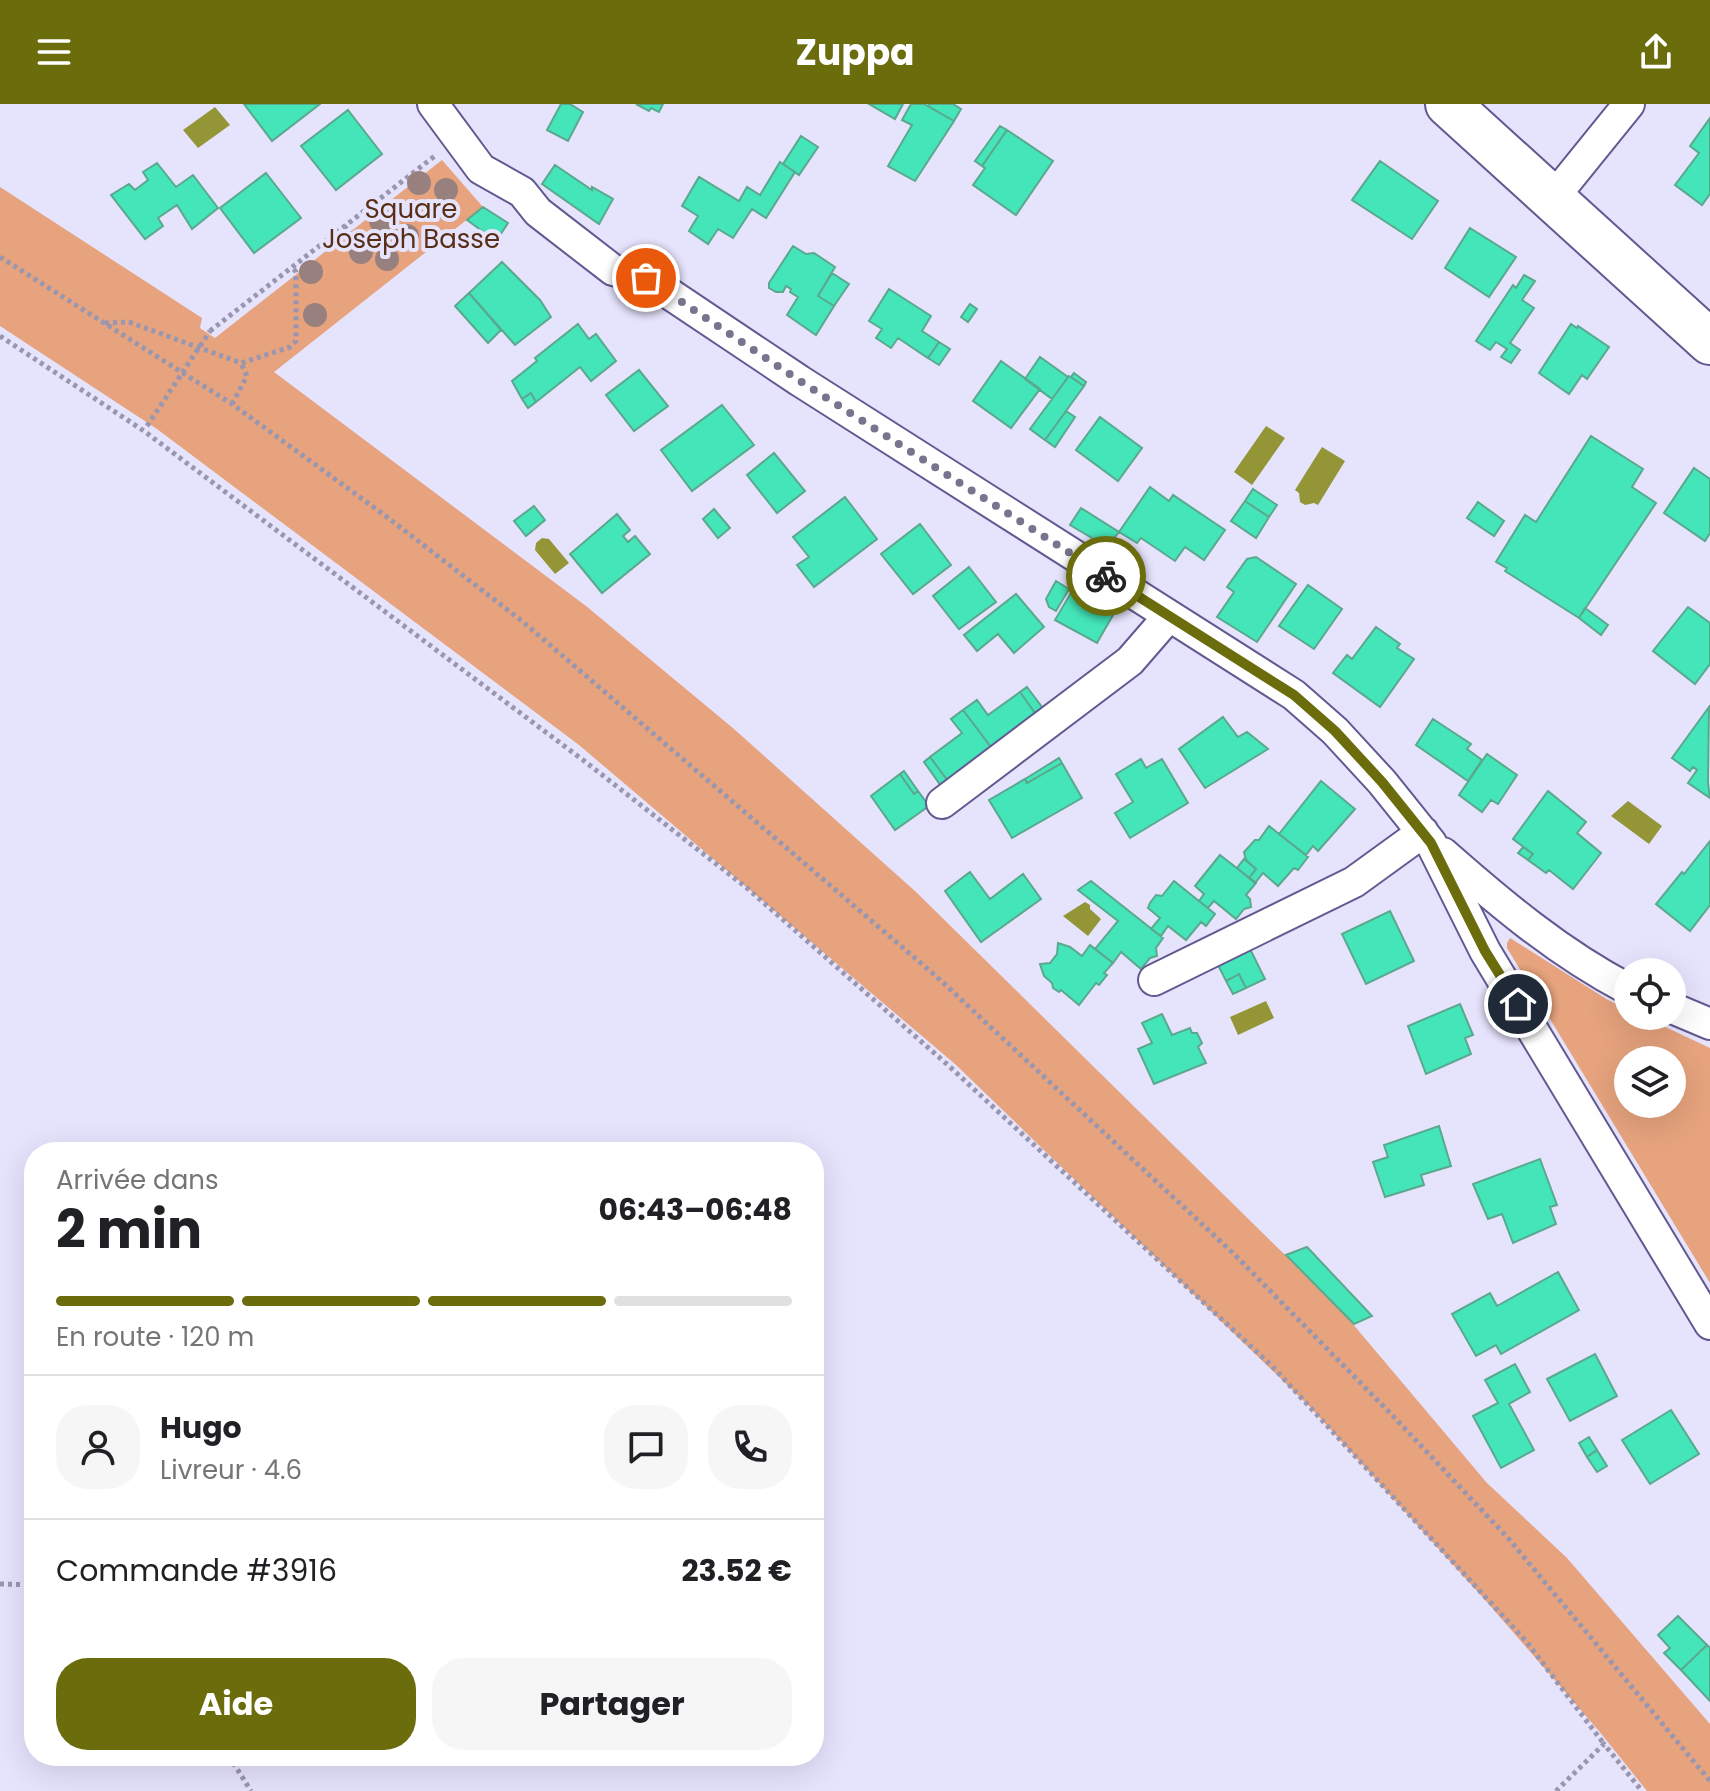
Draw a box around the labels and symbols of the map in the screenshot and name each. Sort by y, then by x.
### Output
park label: Square Joseph Basse [322,191,500,257]
pin [612,244,680,312]
courier [1066,536,1146,616]
pin [1484,970,1552,1038]

